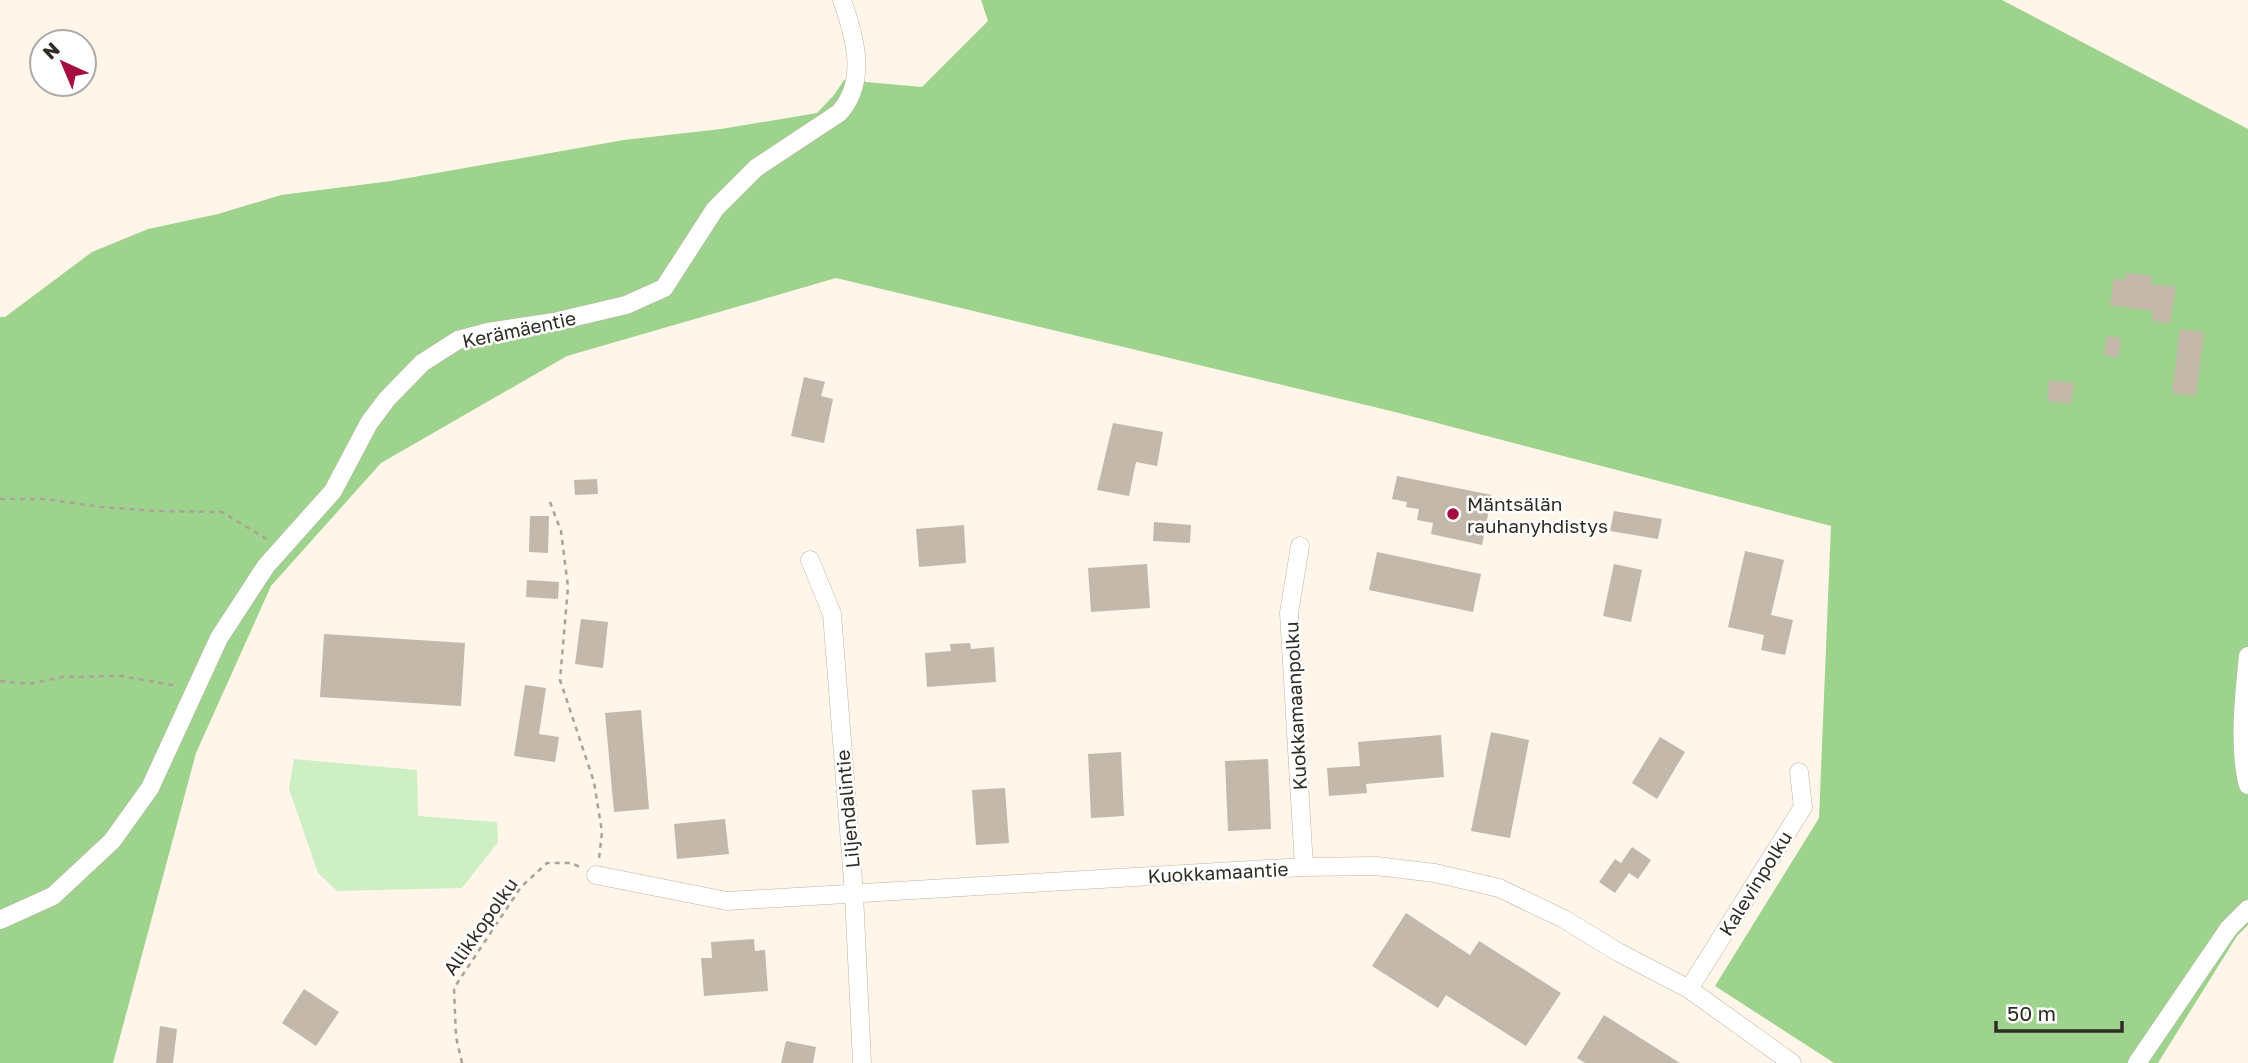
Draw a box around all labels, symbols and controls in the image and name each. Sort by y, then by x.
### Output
north arrow [28,28,98,98]
text: N [38,37,64,64]
street label: Kerämäentie [460,306,578,352]
place label: Mäntsälän rauhanyhdistys [1467,492,1608,537]
marker: Mäntsälän rauhanyhdistys [1445,506,1461,522]
street label: Kuokkamaanpolku [1279,621,1311,791]
street label: Liljendalintie [830,749,864,869]
street label: Kalevinpolku [1714,826,1796,940]
street label: Kuokkamaantie [1147,857,1289,887]
street label: Allikkopolku [438,873,522,979]
scale bar [1996,990,2122,1034]
text: 50 m [2007,1000,2056,1026]

